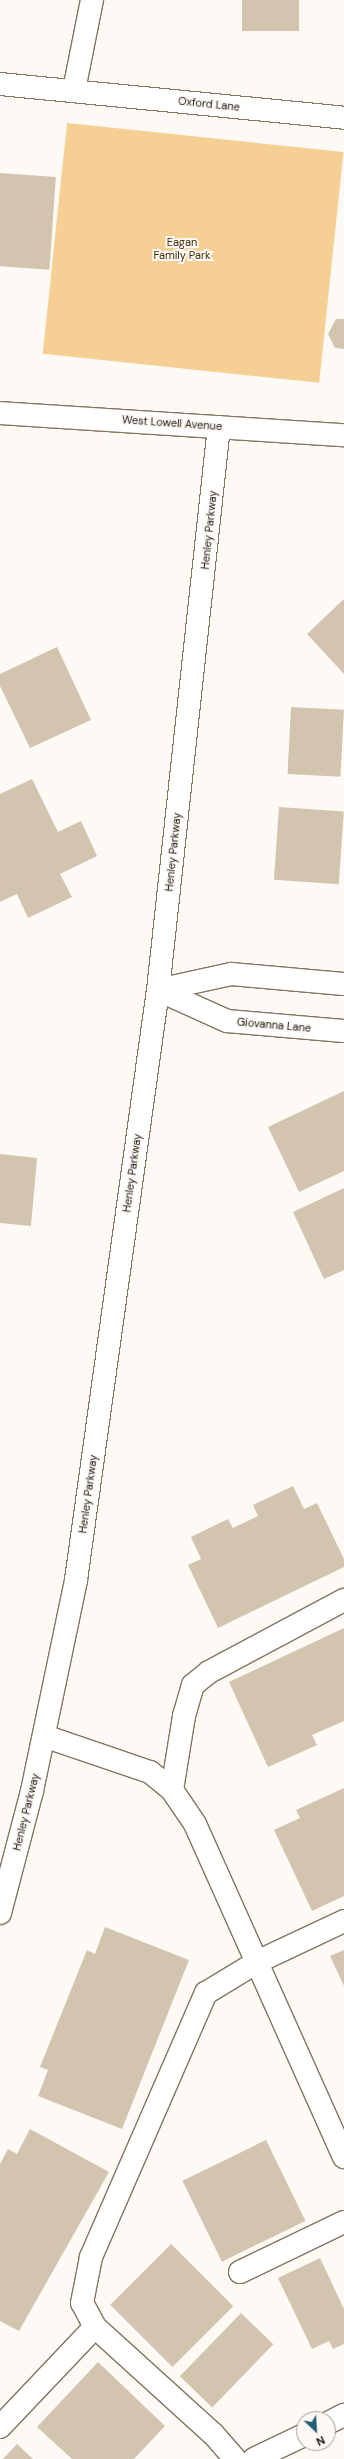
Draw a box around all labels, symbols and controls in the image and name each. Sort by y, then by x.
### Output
street label: Oxford Lane [177,94,241,114]
park label: Eagan Family Park [153,236,211,262]
street label: West Lowell Avenue [121,413,223,433]
street label: Henley Parkway [198,490,220,570]
street label: Henley Parkway [162,812,184,892]
street label: Giovanna Lane [236,1015,312,1035]
street label: Henley Parkway [120,1133,144,1213]
street label: Henley Parkway [76,1454,100,1534]
street label: Henley Parkway [10,1772,42,1852]
north arrow [296,2411,336,2451]
text: N [314,2433,327,2449]

